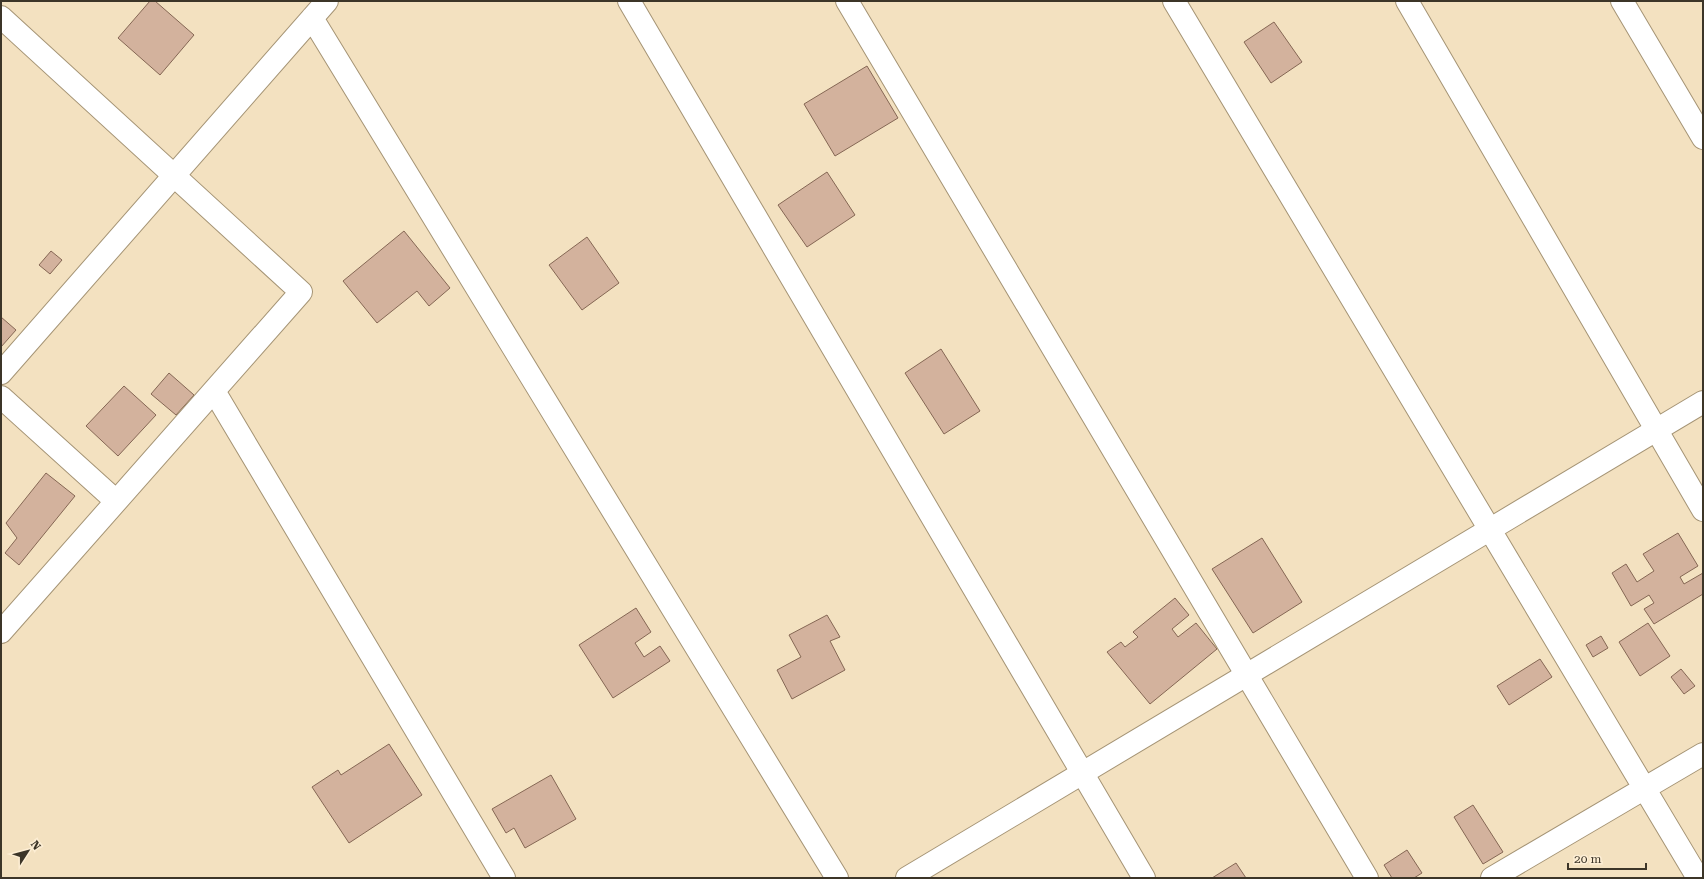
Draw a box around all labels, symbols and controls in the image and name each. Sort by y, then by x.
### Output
north arrow [8,831,48,871]
text: N [28,838,44,853]
scale bar [1568,845,1646,871]
text: 20 m [1574,852,1601,866]

